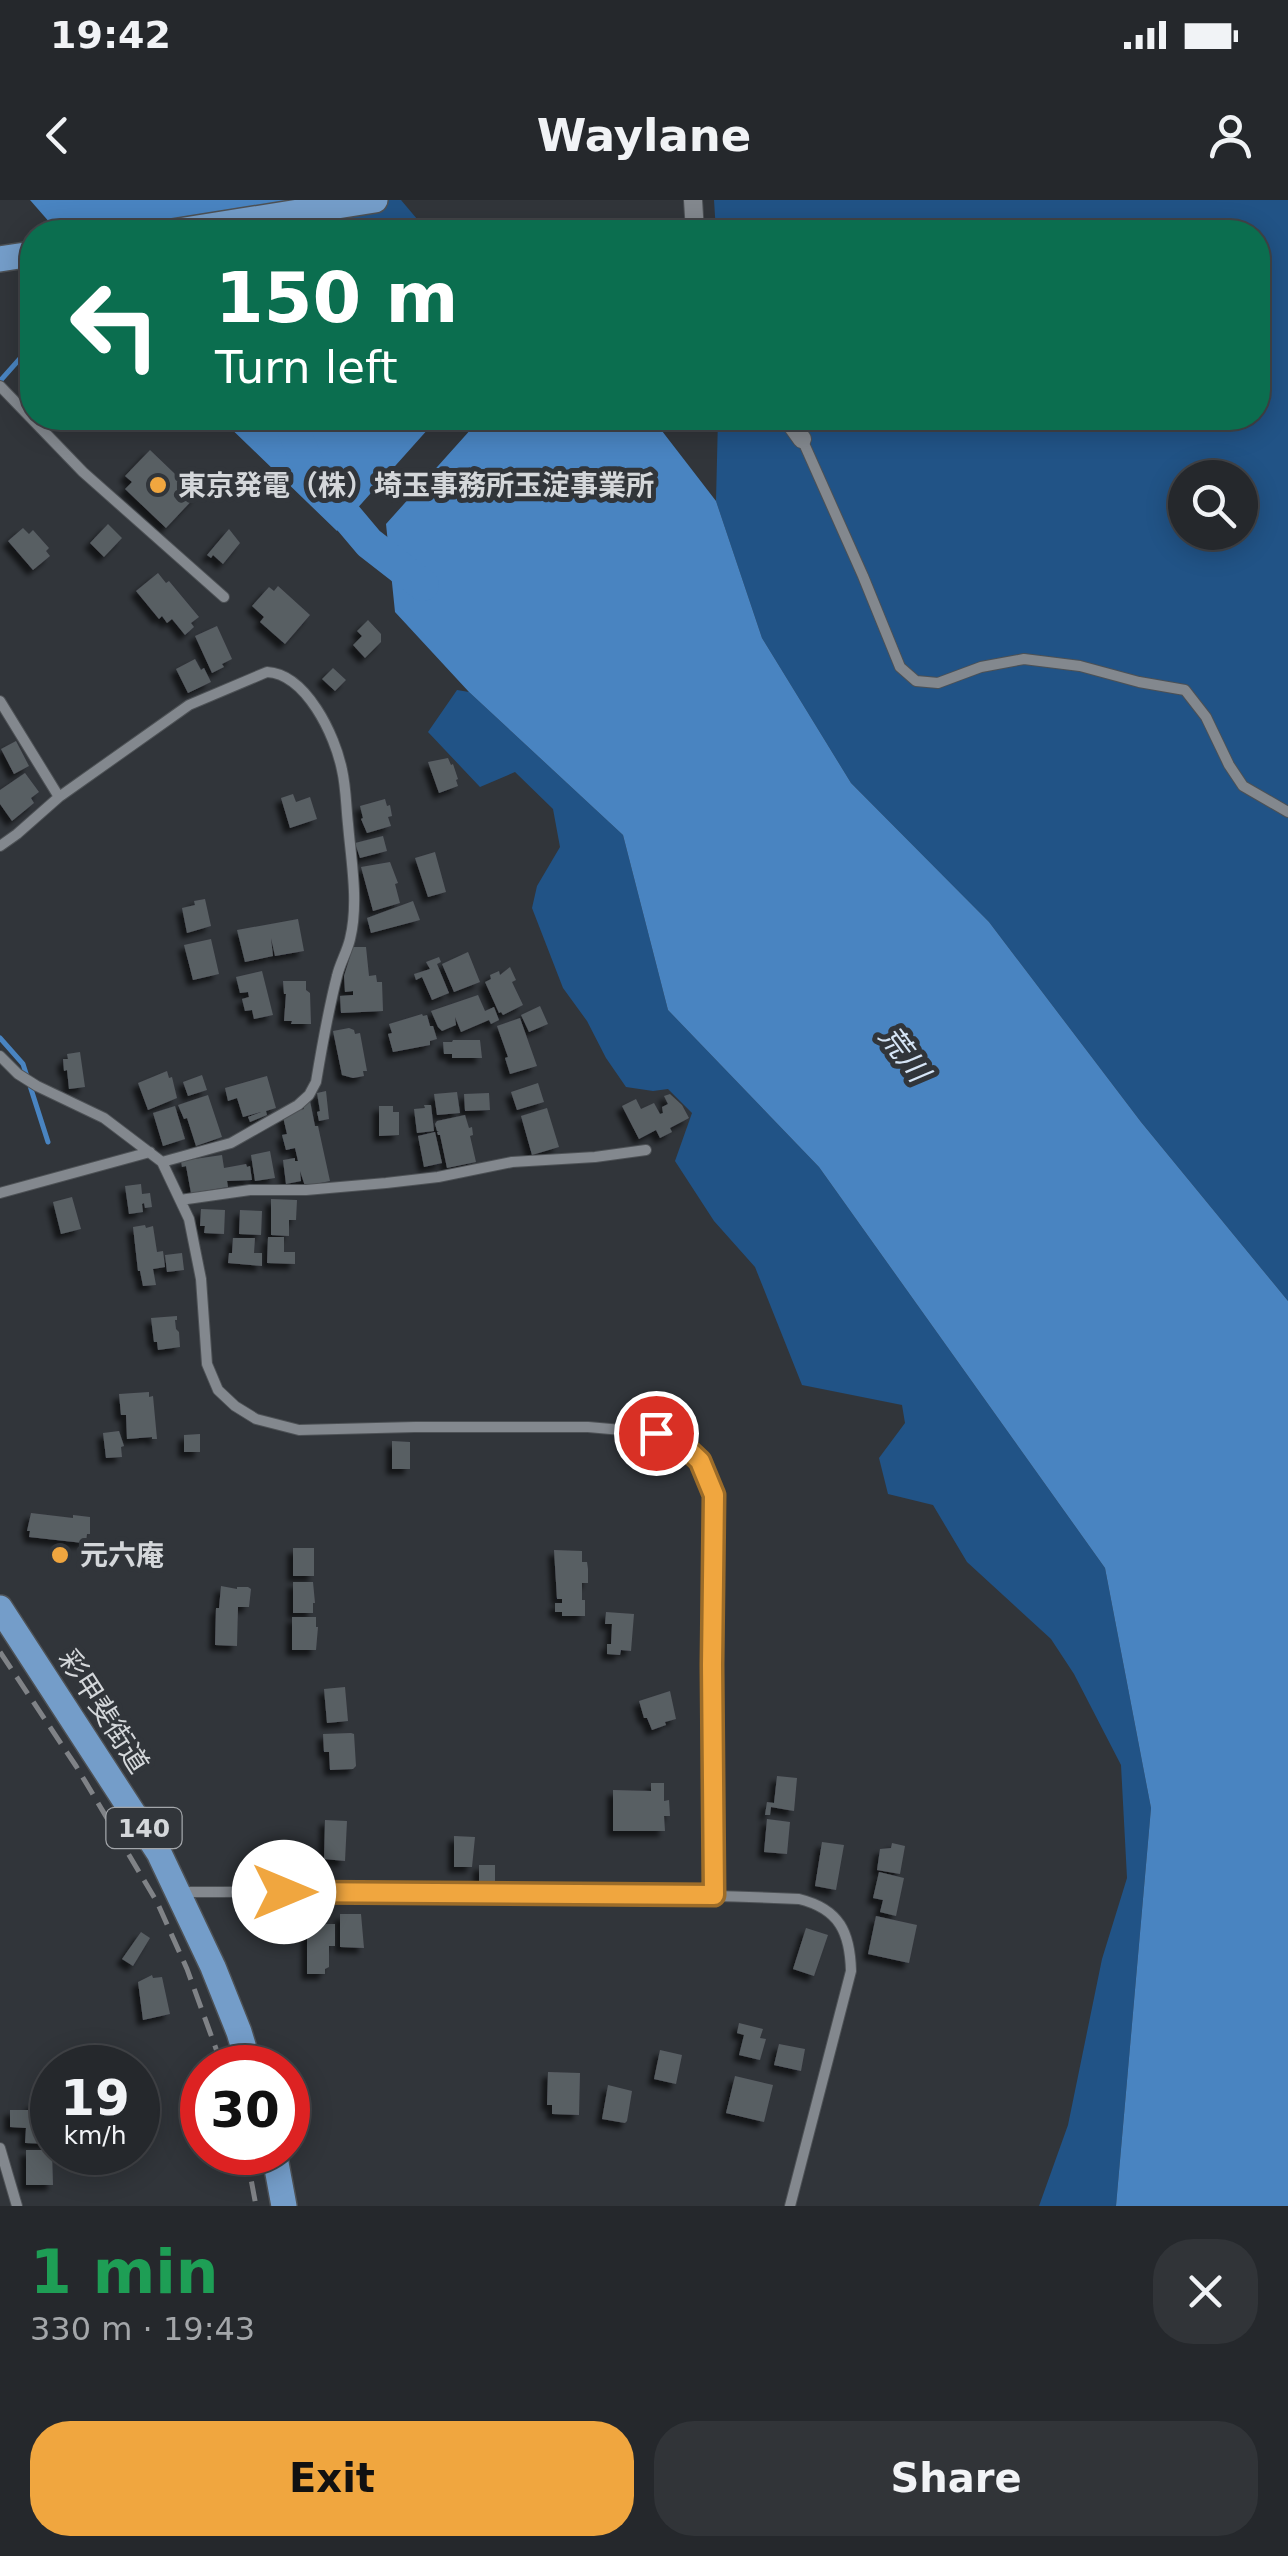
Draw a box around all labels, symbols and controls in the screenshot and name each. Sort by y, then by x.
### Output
text: 19:42 [50,13,171,57]
icon: back [30,108,85,163]
icon: person [1203,108,1258,163]
text: Waylane [537,109,751,162]
text: 150 m [215,257,458,339]
icon: left [50,260,180,390]
text: Turn left [215,341,398,394]
map controls [1168,460,1258,550]
button: search [1168,460,1258,550]
place label: 東京発電（株）埼玉事務所玉淀事業所 [178,469,654,502]
marker: 東京発電（株）埼玉事務所玉淀事業所 [147,474,169,496]
water label: 荒川 [872,1019,938,1091]
pin [614,1391,699,1476]
icon: arrive [629,1406,684,1461]
place label: 元六庵 [80,1539,164,1572]
marker: 元六庵 [49,1544,71,1566]
street label: 彩甲斐街道 [52,1644,156,1779]
road number: 140 [106,1808,182,1848]
position arrow [232,1840,336,1944]
speed limit sign: 30 [180,2045,310,2175]
text: 19 [60,2069,130,2127]
text: km/h [63,2121,127,2150]
text: 1 min [30,2237,218,2307]
button: close [1153,2239,1258,2344]
text: 330 m · 19:43 [30,2310,255,2348]
button: Exit [30,2421,634,2536]
button: Share [654,2421,1258,2536]

